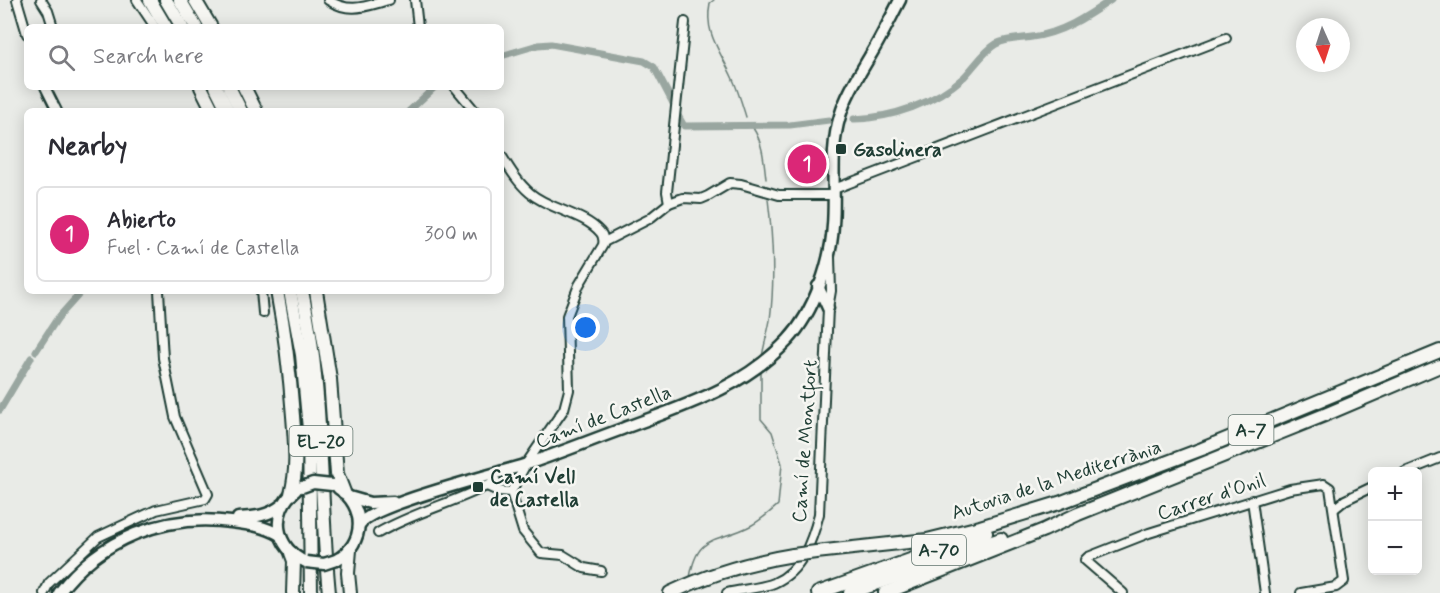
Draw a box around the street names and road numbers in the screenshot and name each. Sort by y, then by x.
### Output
street label: Camí de Montfort [786,359,827,524]
street label: Camí de Castella [532,379,675,456]
road number: A-7 [1228,415,1274,445]
road number: EL-20 [290,426,352,456]
street label: Autovia de la Mediterrània [948,434,1165,527]
street label: Carrer d'Onil [1154,467,1269,528]
road number: A-70 [912,535,966,565]

